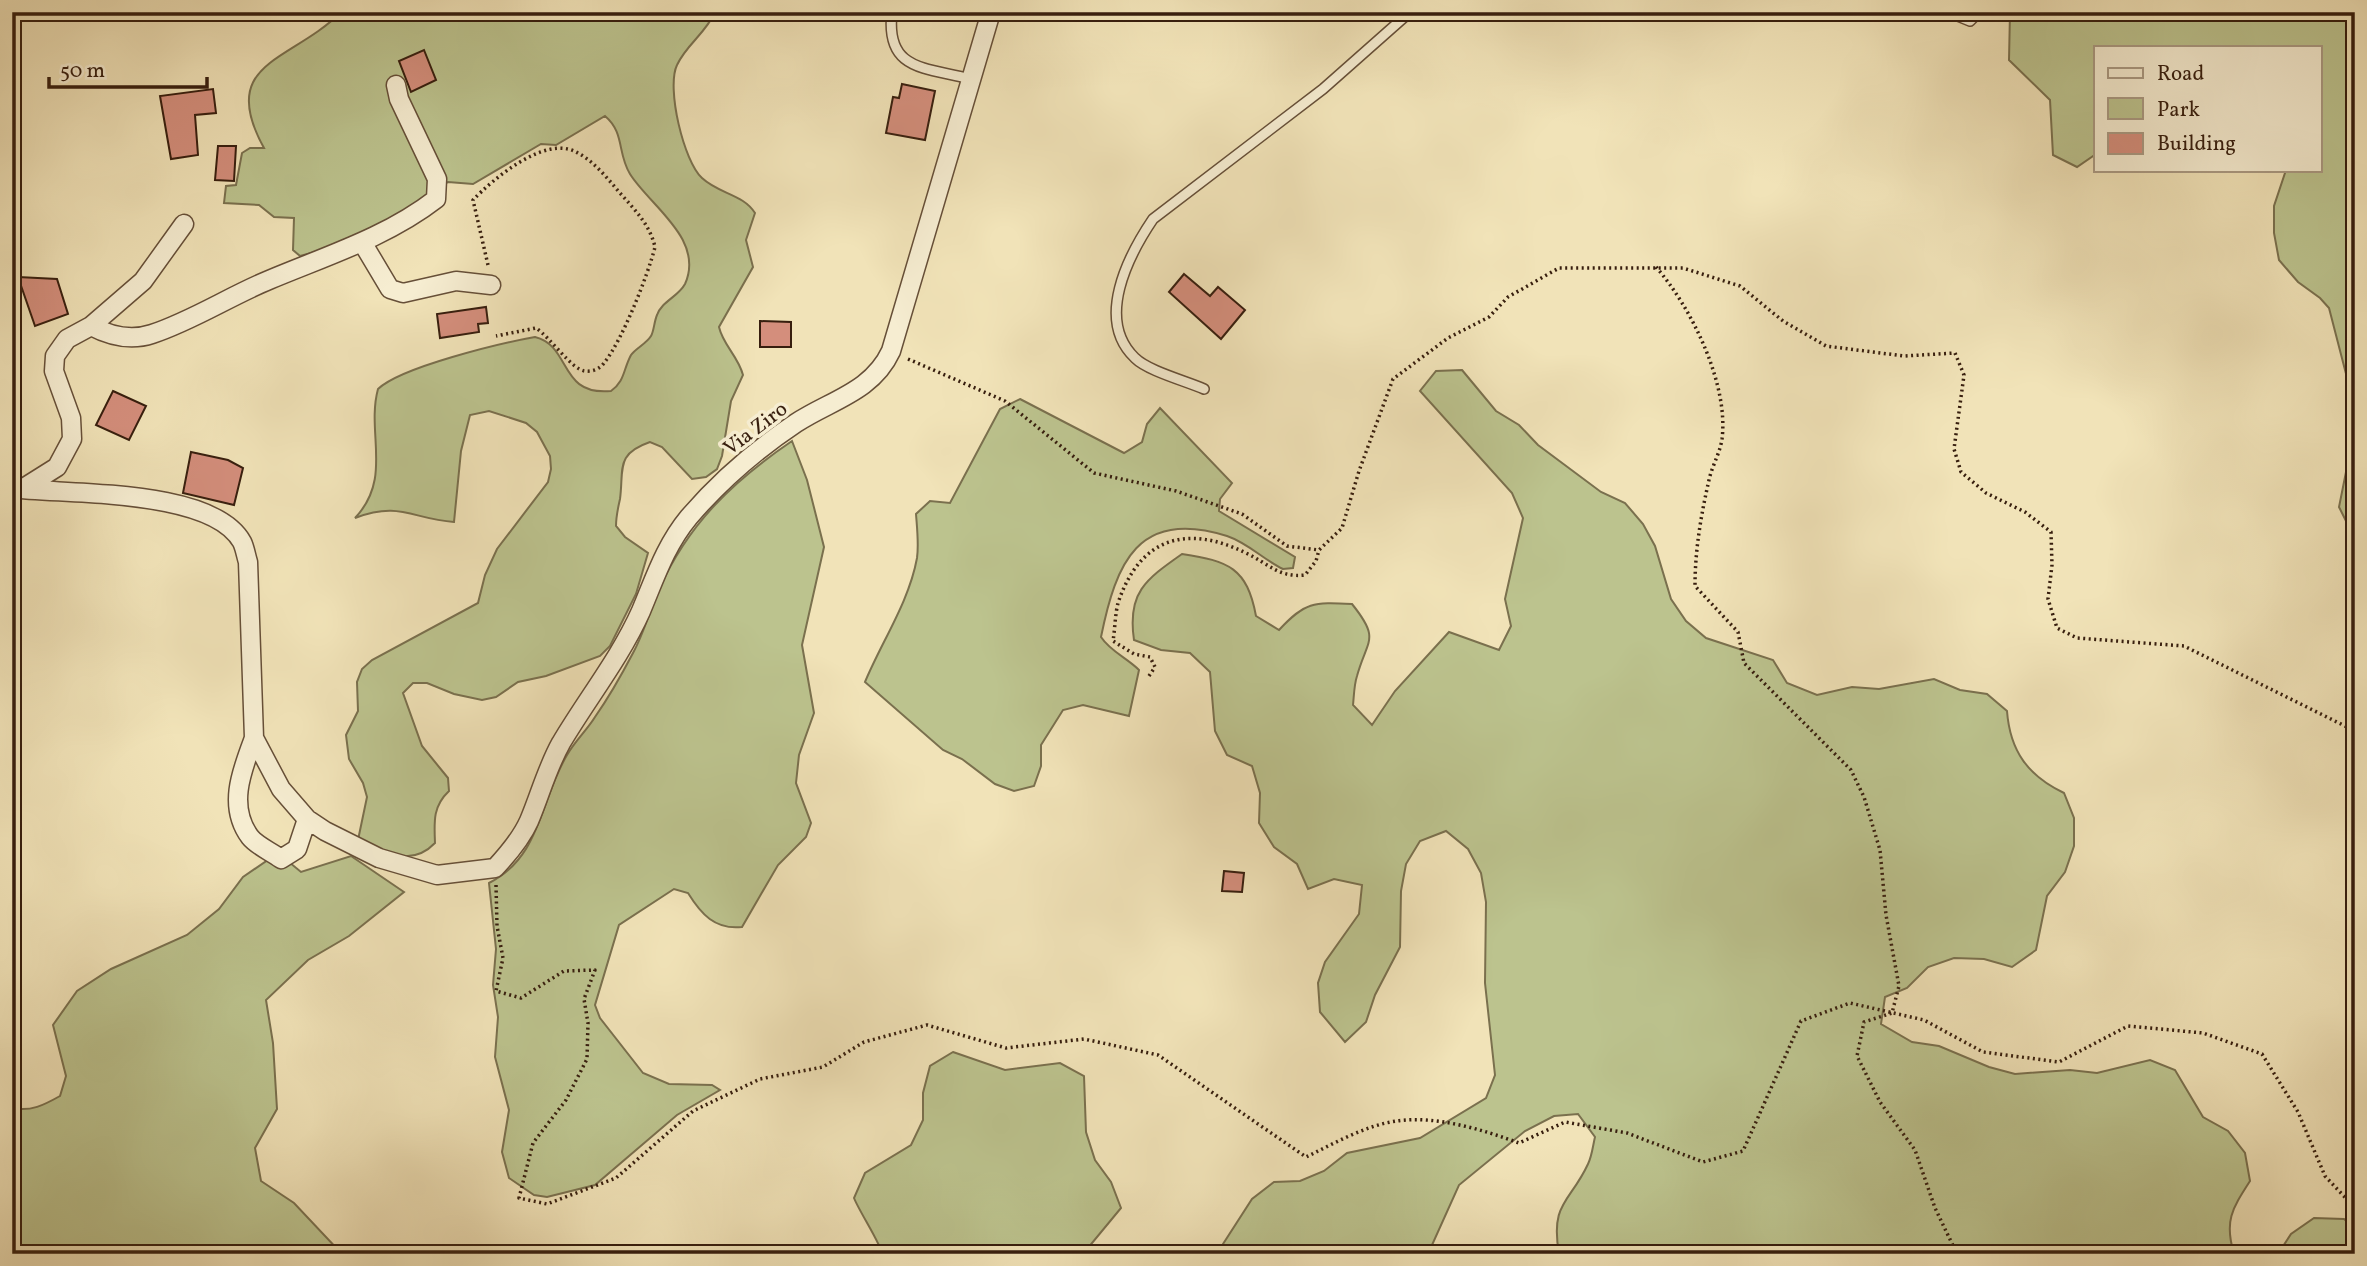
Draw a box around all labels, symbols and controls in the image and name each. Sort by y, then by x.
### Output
scale bar [49,46,206,90]
legend [2094,46,2322,172]
text: 50 m [60,57,105,86]
text: Road [2157,60,2204,89]
text: Park [2157,96,2200,125]
text: Building [2157,130,2236,159]
street label: Via Ziro [718,395,794,463]

